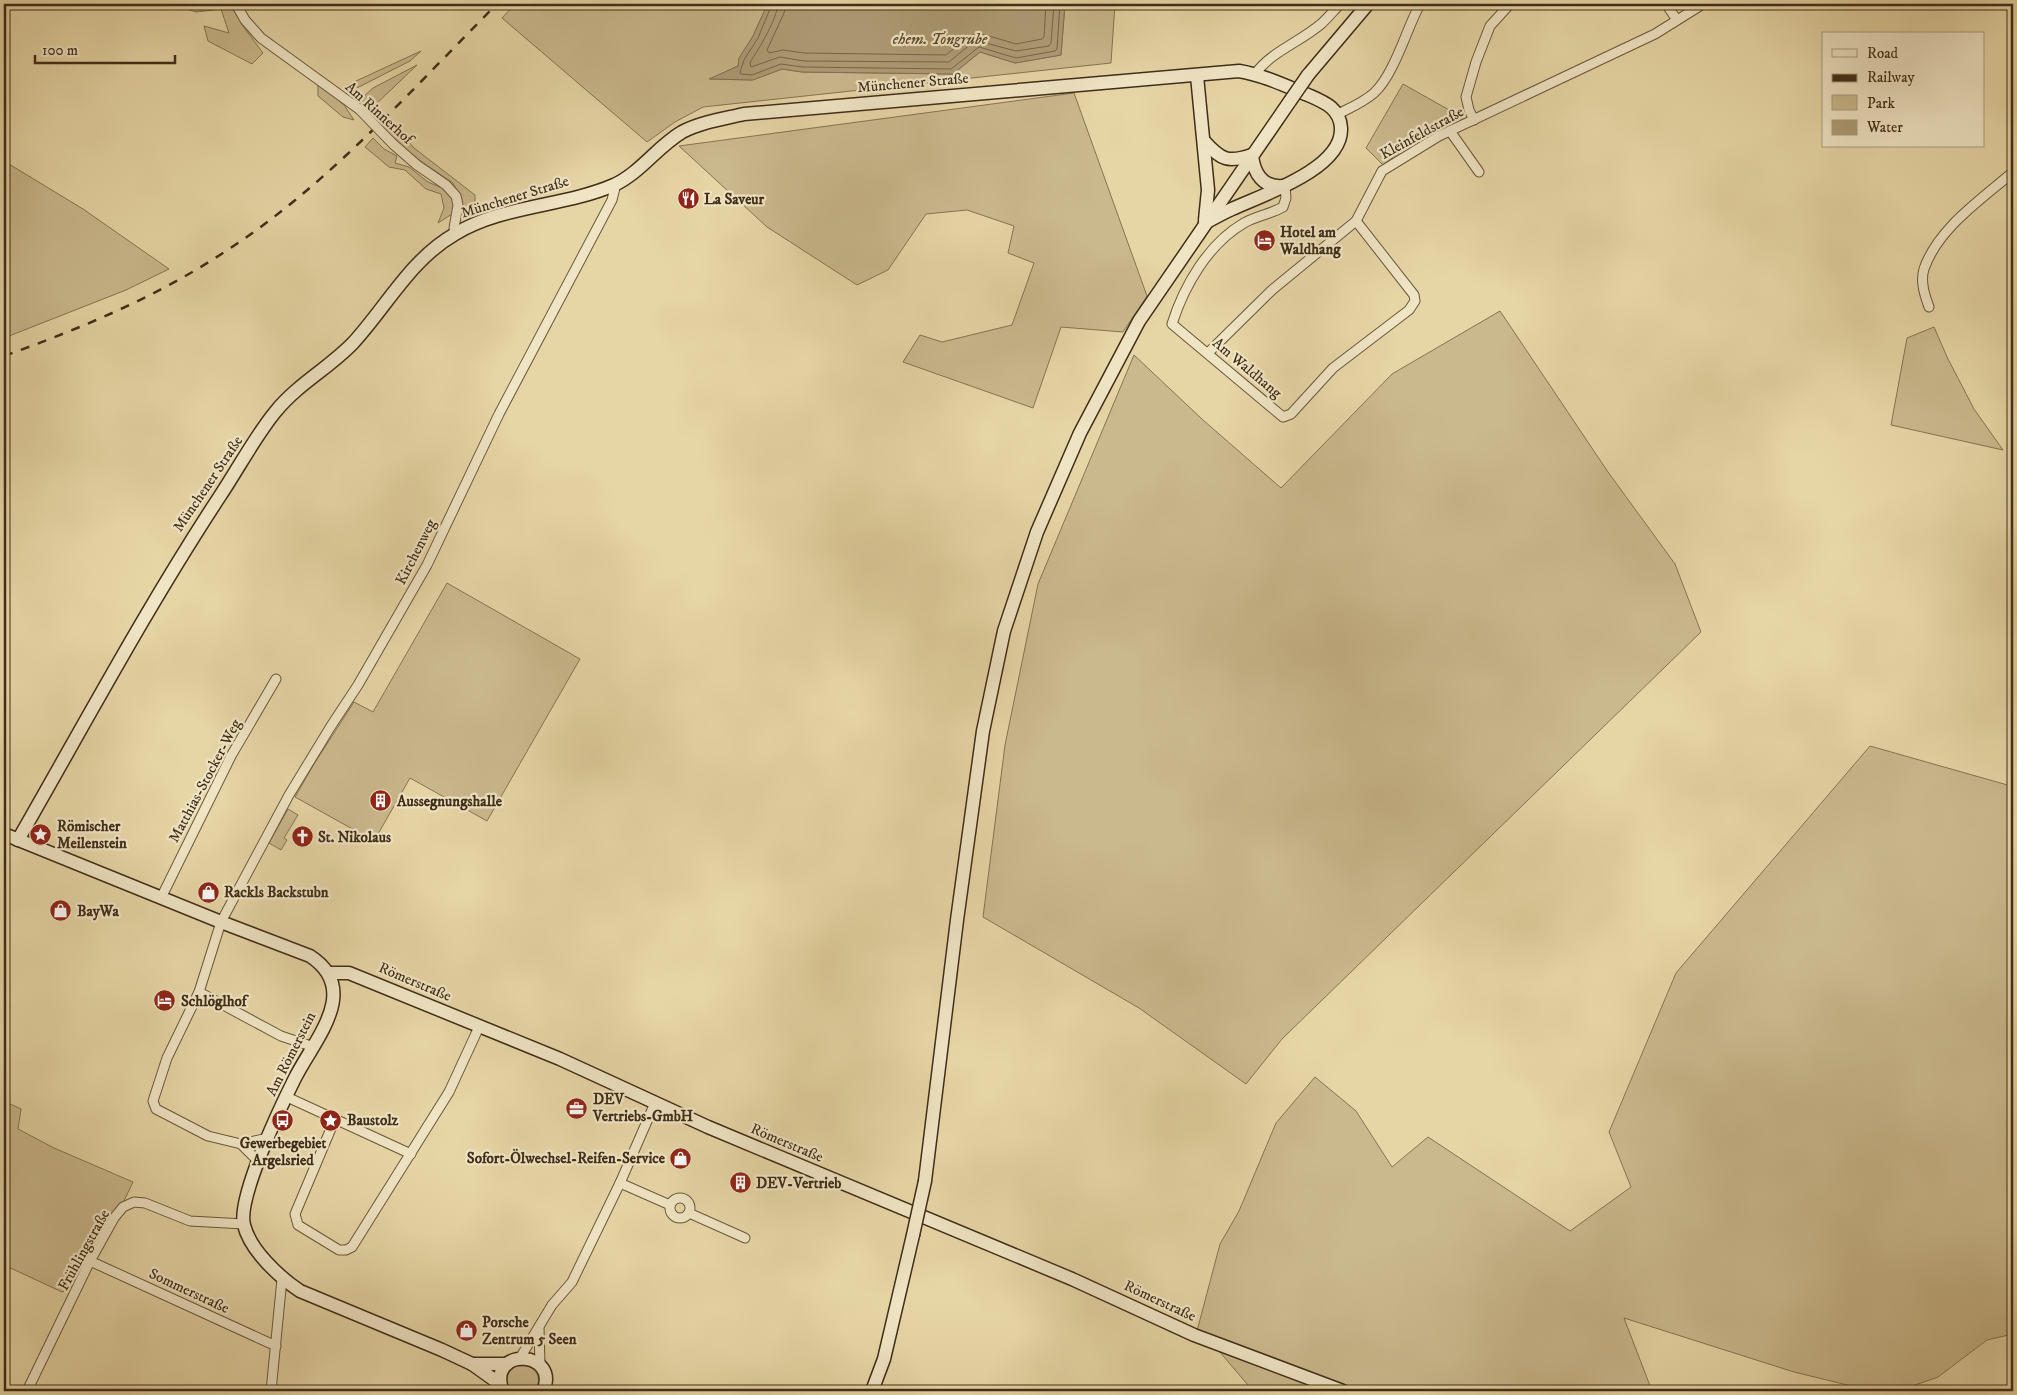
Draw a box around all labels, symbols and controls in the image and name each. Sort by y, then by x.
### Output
water label: ehem. Tongrube [893,29,988,49]
scale bar [35,32,175,64]
legend [1822,32,1984,148]
text: 100 m [42,41,78,60]
text: Road [1867,44,1899,63]
text: Railway [1867,68,1915,87]
street label: Münchener Straße [856,69,970,97]
street label: Am Rinnerhof [341,77,419,150]
text: Park [1867,94,1896,113]
street label: Kleinfeldstraße [1377,102,1467,164]
text: Water [1866,118,1903,137]
street label: Münchener Straße [459,172,571,222]
restaurant icon: La Saveur [676,187,700,211]
place label: La Saveur [704,190,765,209]
place label: Hotel am Waldhang [1279,223,1341,259]
hotel icon: Hotel am Waldhang [1252,229,1276,253]
street label: Am Waldhang [1208,334,1286,403]
street label: Münchener Straße [169,432,247,536]
street label: Kirchenweg [391,515,441,588]
street label: Matthias-Stocker-Weg [164,715,246,846]
building icon: Aussegnungshalle [369,789,393,813]
place label: Aussegnungshalle [396,792,503,811]
place label: Römischer Meilenstein [57,817,127,853]
place icon: Römischer Meilenstein [29,823,53,847]
church icon: St. Nikolaus [290,825,314,849]
place label: St. Nikolaus [318,828,391,847]
shop icon: Rackls Backstubn [196,880,220,904]
place label: Rackls Backstubn [224,883,329,902]
shop icon: BayWa [49,899,73,923]
place label: BayWa [77,902,119,921]
street label: Römerstraße [376,958,454,1006]
hotel icon: Schlöglhof [153,989,177,1013]
place label: Schlöglhof [181,992,250,1011]
street label: Am Römerstein [262,1009,320,1099]
place label: DEV Vertriebs-GmbH [592,1090,694,1126]
office icon: DEV Vertriebs-GmbH [565,1096,589,1120]
bus stop icon: Gewerbegebiet Argelsried [271,1108,295,1132]
place icon: Baustolz [319,1108,343,1132]
place label: Baustolz [347,1111,399,1130]
street label: Römerstraße [748,1119,826,1167]
place label: Gewerbegebiet Argelsried [240,1134,327,1170]
shop icon: Sofort-Ölwechsel-Reifen-Service [669,1146,693,1170]
place label: Sofort-Ölwechsel-Reifen-Service [467,1148,666,1168]
building icon: DEV-Vertrieb [728,1171,752,1195]
place label: DEV-Vertrieb [756,1174,841,1193]
street label: Frühlingstraße [54,1206,114,1294]
street label: Sommerstraße [146,1264,232,1318]
street label: Römerstraße [1121,1276,1199,1326]
place label: Porsche Zentrum 5 Seen [482,1313,577,1349]
shop icon: Porsche Zentrum 5 Seen [454,1319,478,1343]

